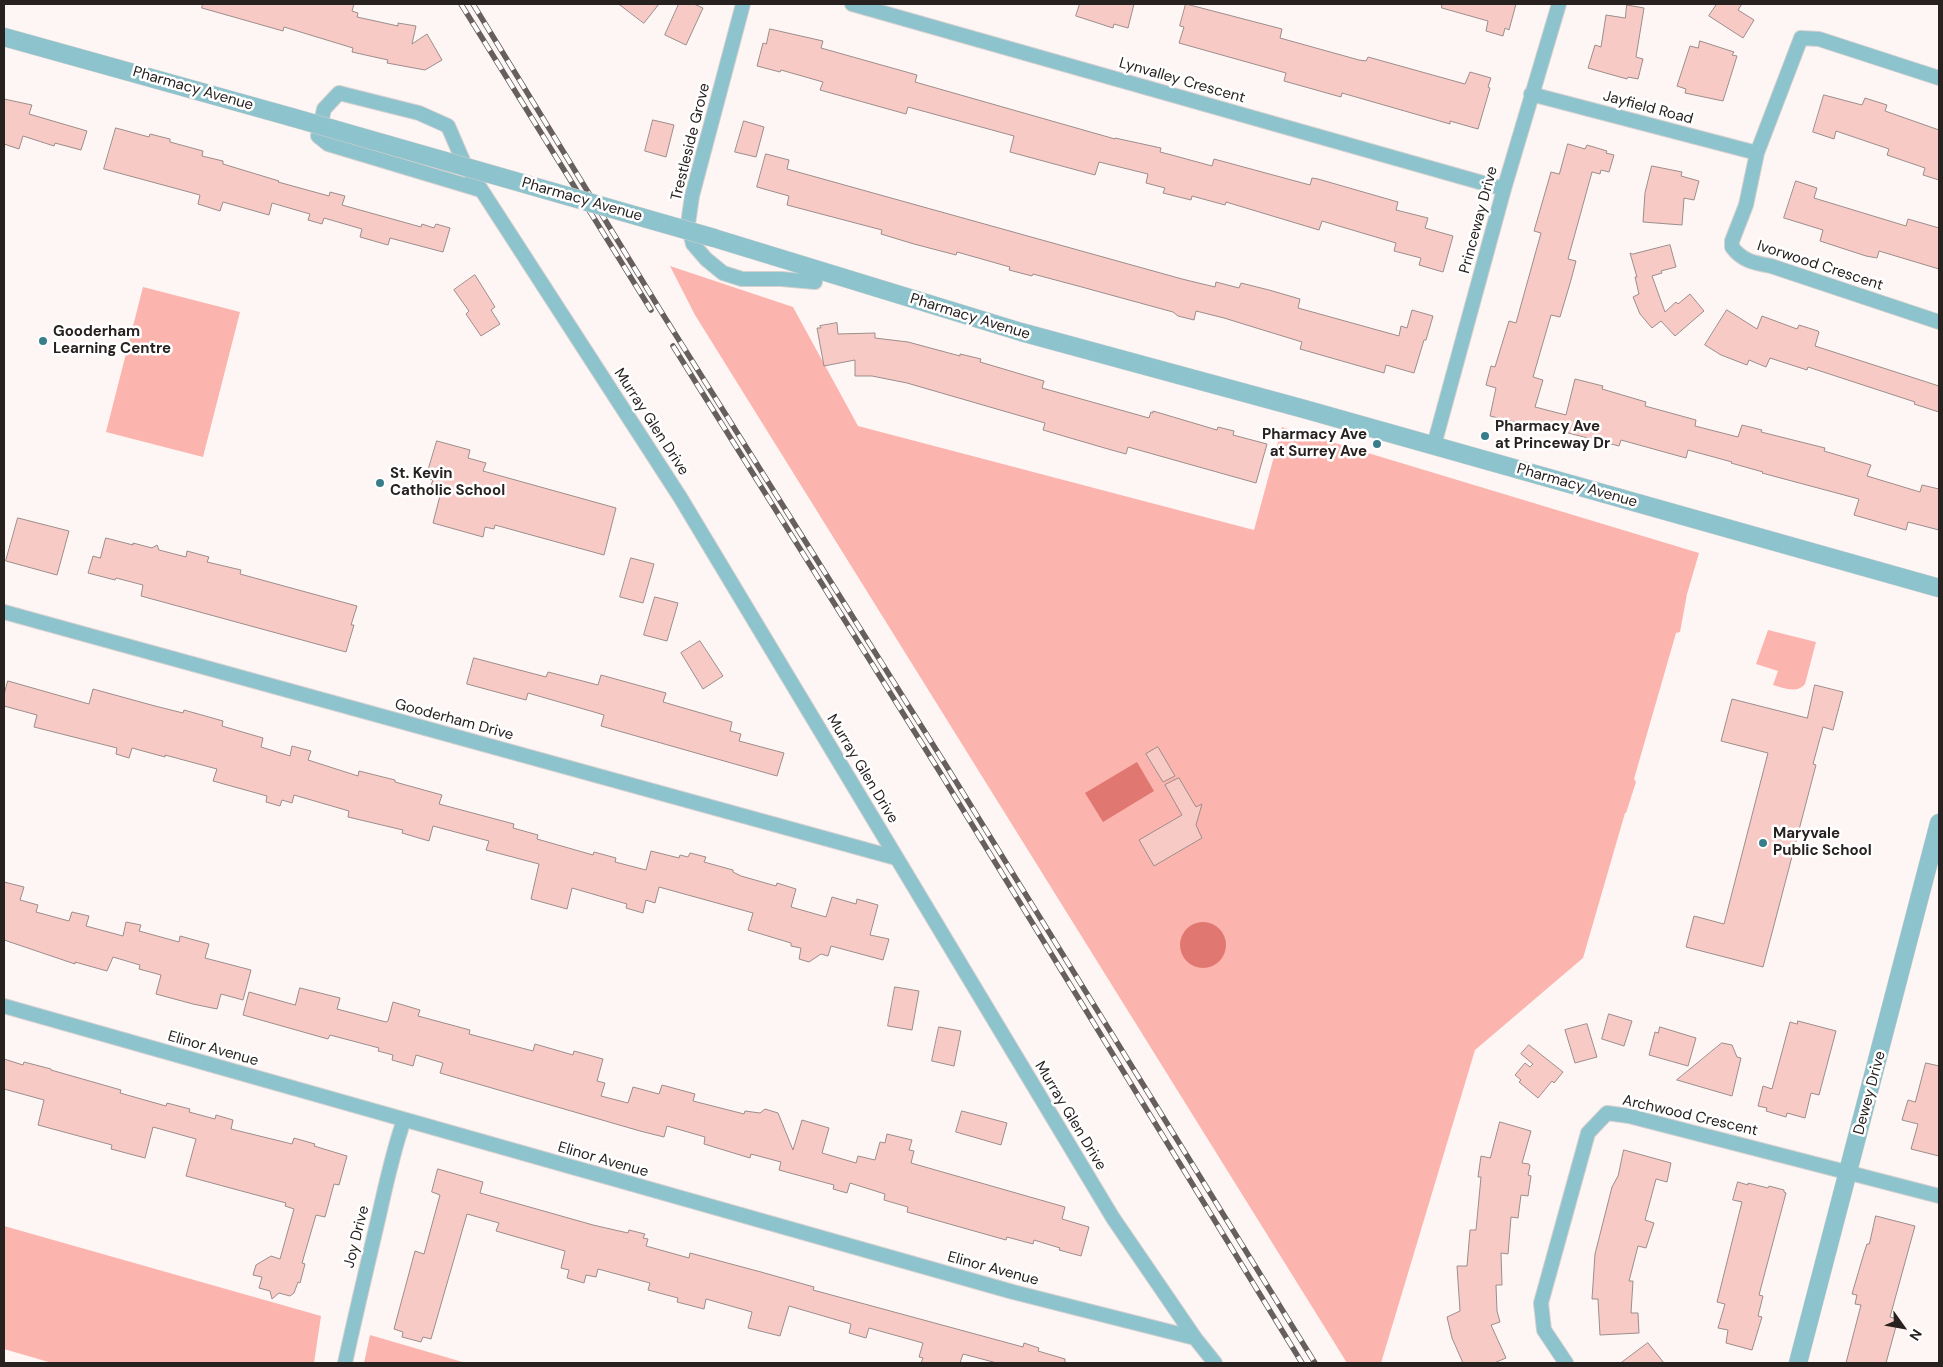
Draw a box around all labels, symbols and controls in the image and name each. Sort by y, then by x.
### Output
street label: Lynvalley Crescent [1117,54,1247,108]
street label: Pharmacy Avenue [131,63,255,115]
street label: Trestleside Grove [668,81,714,203]
street label: Jayfield Road [1601,87,1695,129]
street label: Princeway Drive [1456,164,1502,276]
street label: Pharmacy Avenue [520,174,644,226]
street label: Ivorwood Crescent [1755,237,1885,295]
street label: Pharmacy Avenue [908,290,1032,344]
place label: Gooderham Learning Centre [53,323,171,358]
marker: Gooderham Learning Centre [37,335,49,347]
street label: Murray Glen Drive [610,365,692,479]
place label: Pharmacy Ave at Princeway Dr [1495,418,1610,453]
place label: Pharmacy Ave at Surrey Ave [1262,426,1367,461]
marker: Pharmacy Ave at Princeway Dr [1479,430,1491,442]
marker: Pharmacy Ave at Surrey Ave [1371,438,1383,450]
street label: Pharmacy Avenue [1515,460,1639,512]
place label: St. Kevin Catholic School [390,465,505,500]
marker: St. Kevin Catholic School [374,477,386,489]
street label: Gooderham Drive [393,695,515,745]
street label: Murray Glen Drive [822,711,902,827]
place label: Maryvale Public School [1773,825,1872,860]
marker: Maryvale Public School [1757,837,1769,849]
street label: Elinor Avenue [166,1027,260,1071]
street label: Dewey Drive [1850,1049,1890,1137]
street label: Murray Glen Drive [1030,1058,1110,1174]
street label: Archwood Crescent [1621,1092,1759,1140]
street label: Elinor Avenue [556,1138,650,1182]
street label: Joy Drive [341,1204,373,1270]
street label: Elinor Avenue [946,1248,1040,1290]
north arrow [1878,1302,1928,1352]
text: N [1905,1326,1926,1344]

